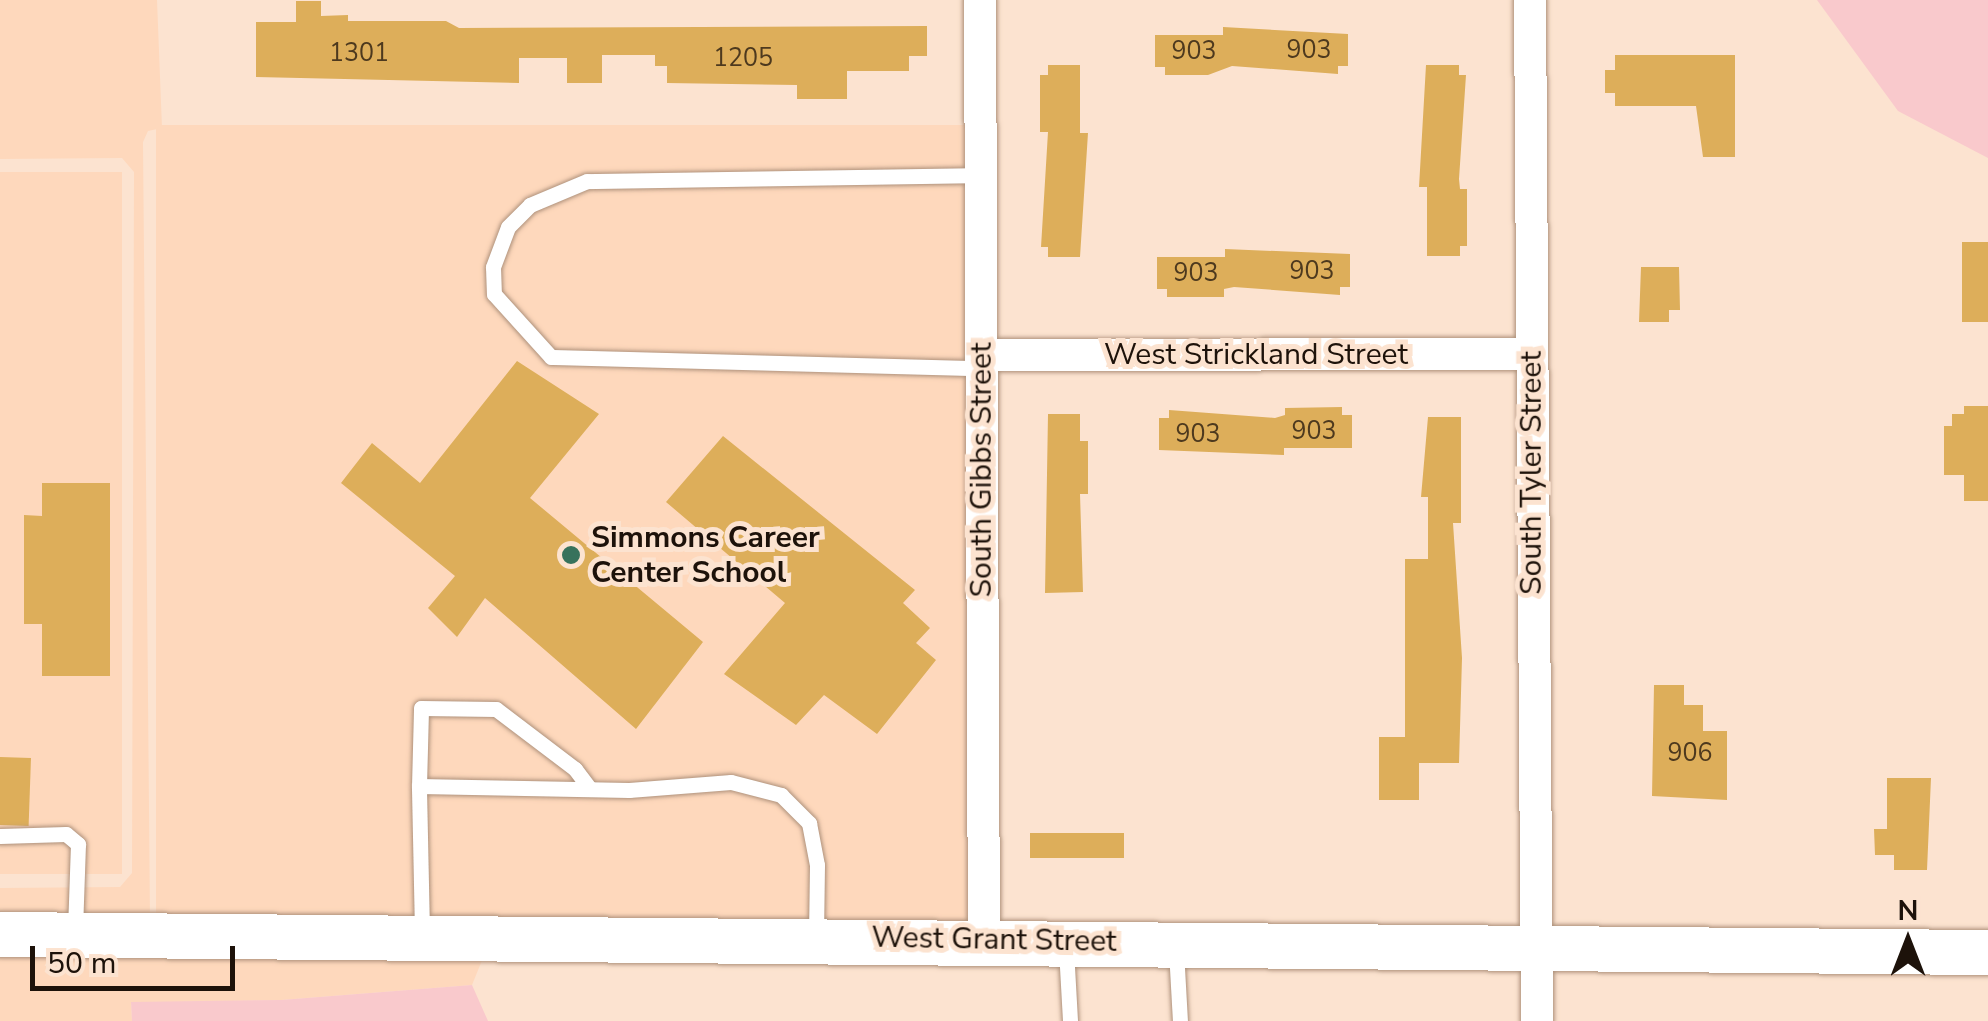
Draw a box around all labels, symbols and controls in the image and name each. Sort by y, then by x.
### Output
house number: 903 [1287,35,1331,65]
house number: 903 [1172,36,1216,66]
house number: 1301 [329,38,389,68]
house number: 1205 [713,43,773,73]
house number: 903 [1290,256,1334,286]
house number: 903 [1174,258,1218,288]
street label: West Strickland Street [1104,337,1408,373]
street label: South Gibbs Street [964,343,1000,597]
street label: South Tyler Street [1514,351,1550,595]
house number: 903 [1292,416,1336,446]
house number: 903 [1176,419,1220,449]
place label: Simmons Career Center School [591,520,820,590]
marker: Simmons Career Center School [560,544,582,566]
house number: 906 [1668,738,1712,768]
north arrow [1858,891,1958,991]
text: N [1898,892,1918,930]
street label: West Grant Street [871,920,1117,960]
scale bar [35,926,240,988]
text: 50 m [47,943,116,984]

